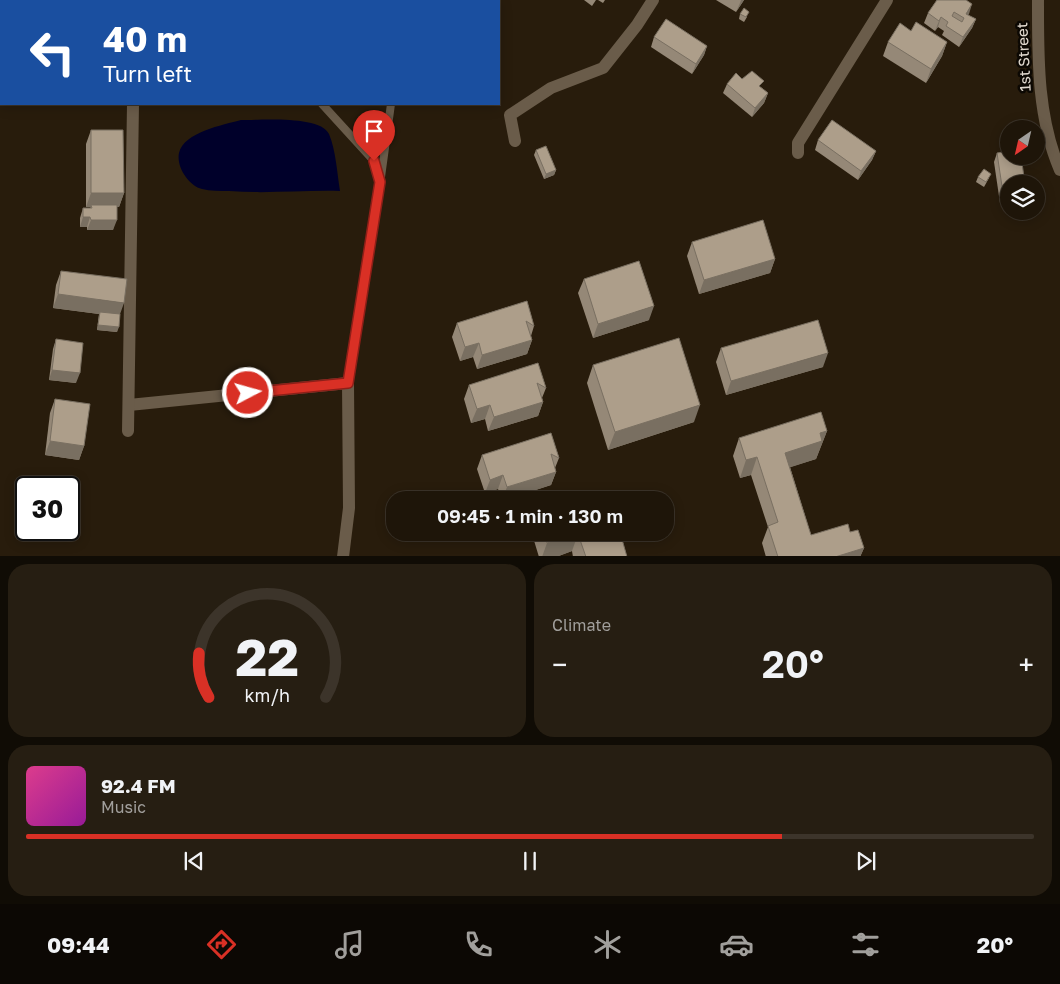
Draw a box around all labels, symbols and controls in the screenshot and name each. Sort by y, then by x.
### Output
text: 40 m [103,18,187,60]
icon: left [20,20,85,85]
street label: 1st Street [1012,22,1034,92]
text: Turn left [103,60,192,87]
pin [353,110,395,161]
icon: arrive [360,117,388,145]
north arrow [1000,120,1045,165]
map controls [1000,120,1045,220]
button: layers [1000,175,1045,220]
position arrow [221,366,273,418]
speed limit sign: 30 [15,476,80,541]
text: 09:45 · 1 min · 130 m [437,504,623,527]
text: Climate [552,615,611,635]
text: 22 [235,625,299,687]
text: 20° [762,641,824,686]
text: − [552,648,567,681]
text: + [1019,648,1034,681]
text: km/h [244,684,290,706]
text: 92.4 FM [101,774,176,797]
text: Music [101,797,146,817]
icon: previous [180,847,208,875]
icon: pause [516,847,544,875]
icon: next [852,847,880,875]
icon: directions [204,927,239,962]
icon: music [332,927,367,962]
icon: phone [461,927,496,962]
icon: climate [590,927,625,962]
icon: car [719,927,754,962]
icon: filters [848,927,883,962]
text: 09:44 [47,931,110,958]
text: 20° [977,931,1013,958]

